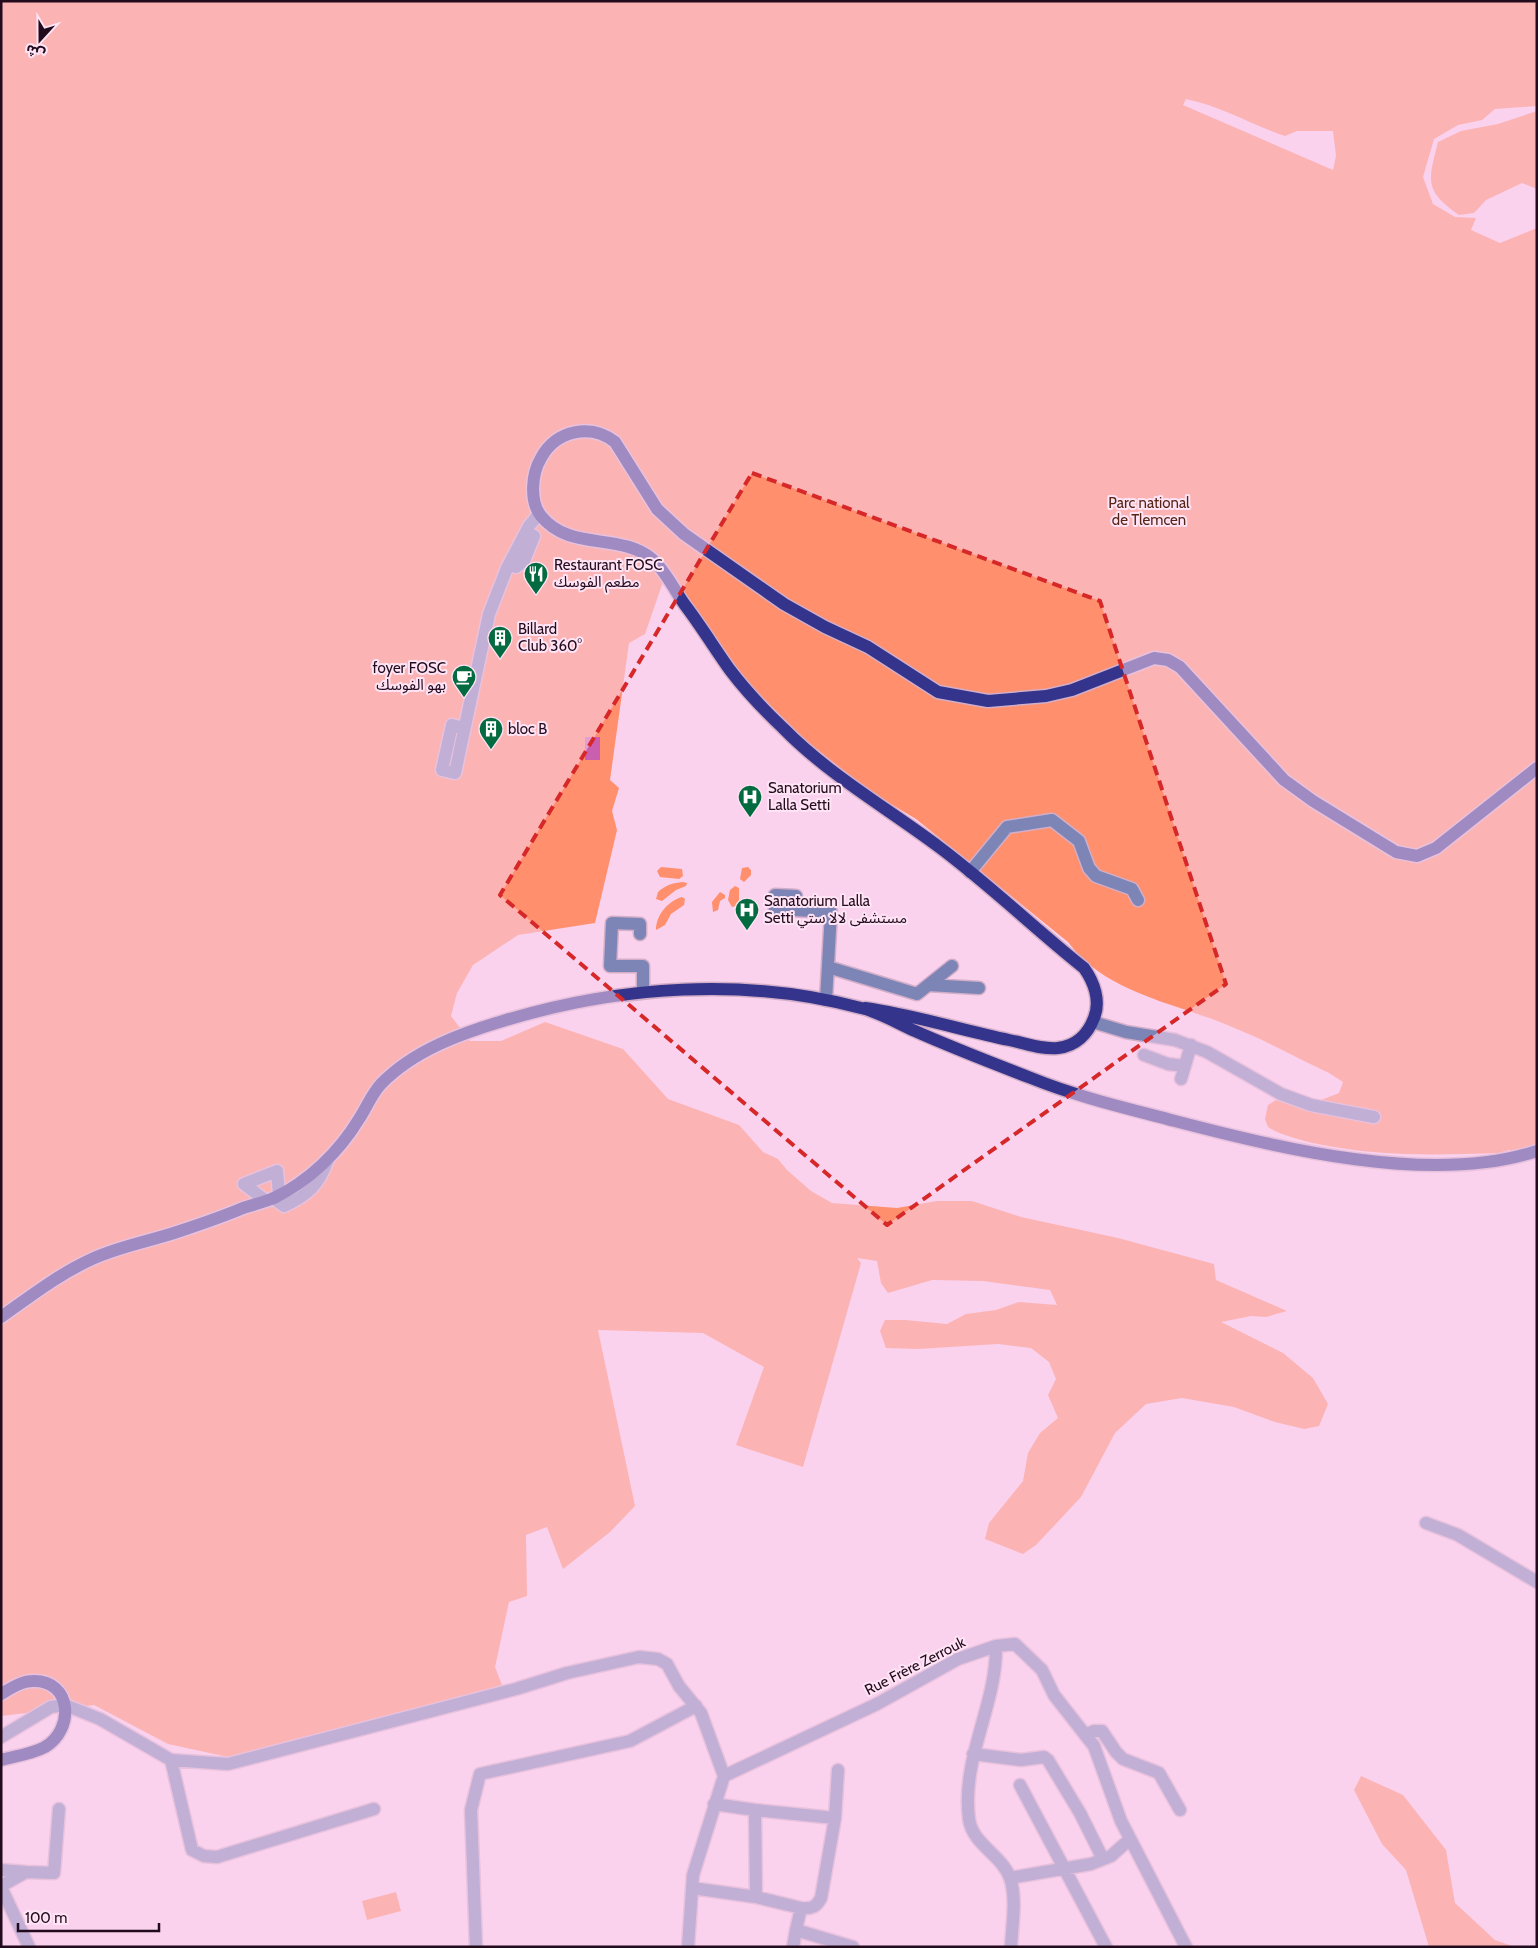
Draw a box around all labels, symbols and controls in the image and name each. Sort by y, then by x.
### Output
north arrow [15,15,65,65]
text: ش [23,40,48,64]
park label: Parc national de Tlemcen [1108,494,1190,529]
place label: Restaurant FOSC مطعم الفوسك [554,556,663,593]
restaurant icon: Restaurant FOSC مطعم الفوسك [523,561,549,595]
place label: Billard Club 360° [518,620,582,655]
building icon: Billard Club 360° [487,625,513,659]
place label: foyer FOSC بهو الفوسك [373,659,446,694]
cafe icon: foyer FOSC بهو الفوسك [451,664,477,698]
building icon: bloc B [478,716,504,750]
place label: bloc B [508,720,547,738]
place label: Sanatorium Lalla Setti [768,779,842,814]
hospital icon: Sanatorium Lalla Setti [737,784,763,818]
place label: Sanatorium Lalla Setti مستشفى لالا ستي [764,892,907,929]
hospital icon: Sanatorium Lalla Setti مستشفى لالا ستي [734,897,760,931]
street label: Rue Frère Zerrouk [862,1633,969,1699]
scale bar [18,1900,159,1932]
text: 100 m [25,1909,67,1927]

